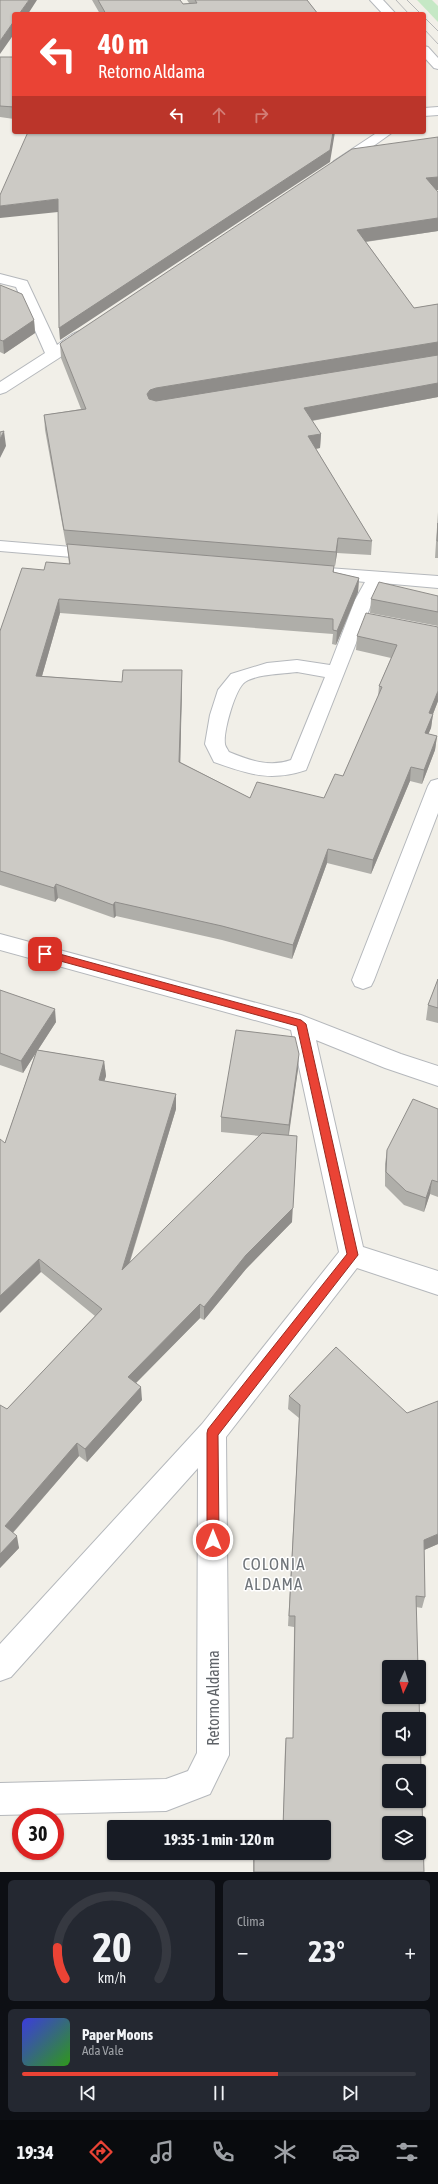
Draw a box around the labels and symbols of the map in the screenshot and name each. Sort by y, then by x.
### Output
pin [28,937,62,971]
position arrow [192,1519,234,1561]
district label: COLONIA ALDAMA [242,1554,306,1594]
street label: Retorno Aldama [204,1650,222,1746]
north arrow [382,1660,426,1704]
speed limit sign: 30 [12,1808,64,1860]

